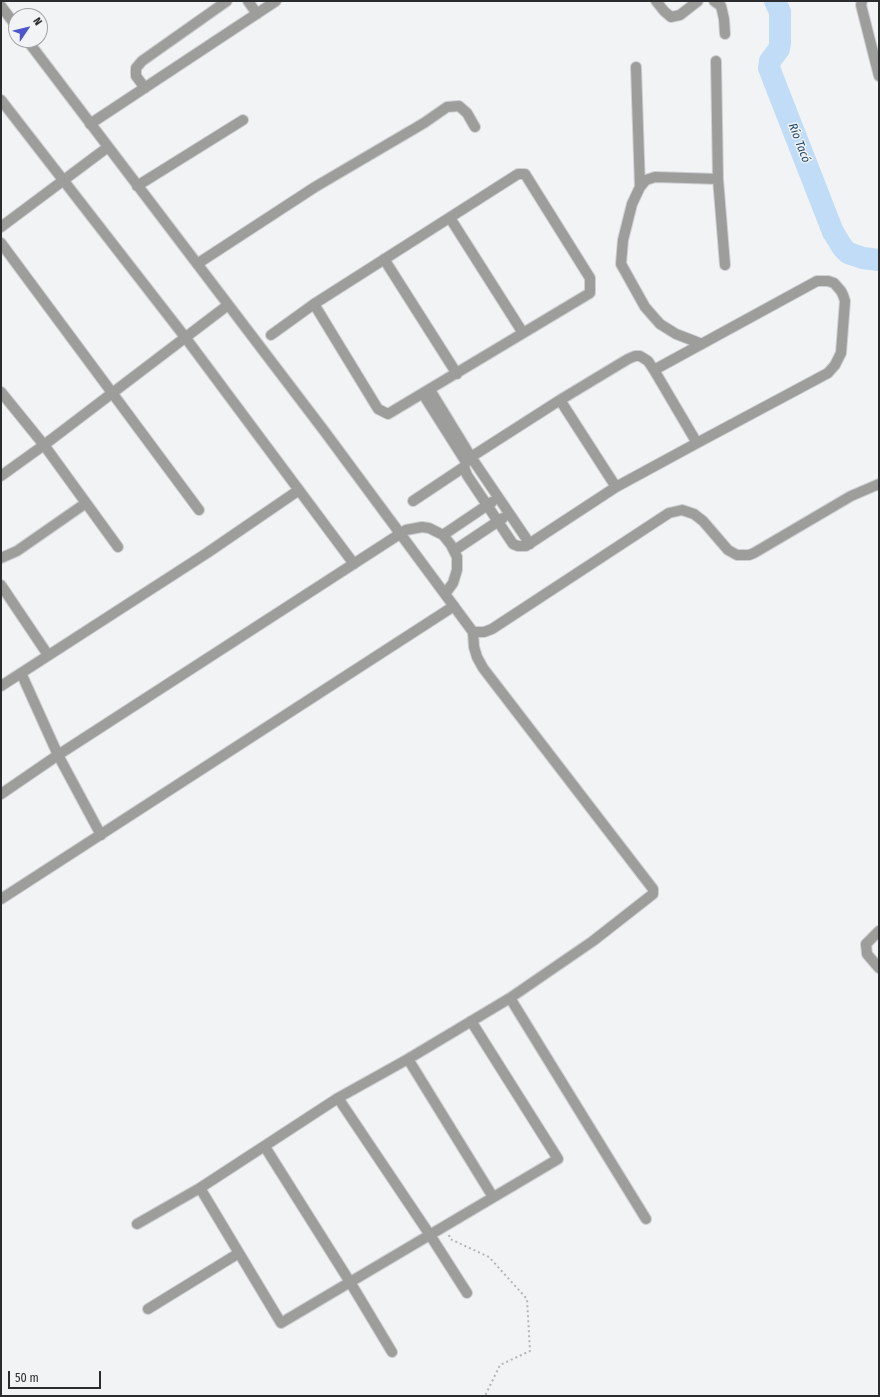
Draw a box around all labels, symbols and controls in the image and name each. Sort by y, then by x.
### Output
north arrow [8,8,48,48]
text: N [30,15,45,28]
water label: Río Tacó [785,121,813,165]
scale bar [10,1363,103,1389]
text: 50 m [15,1371,39,1385]

